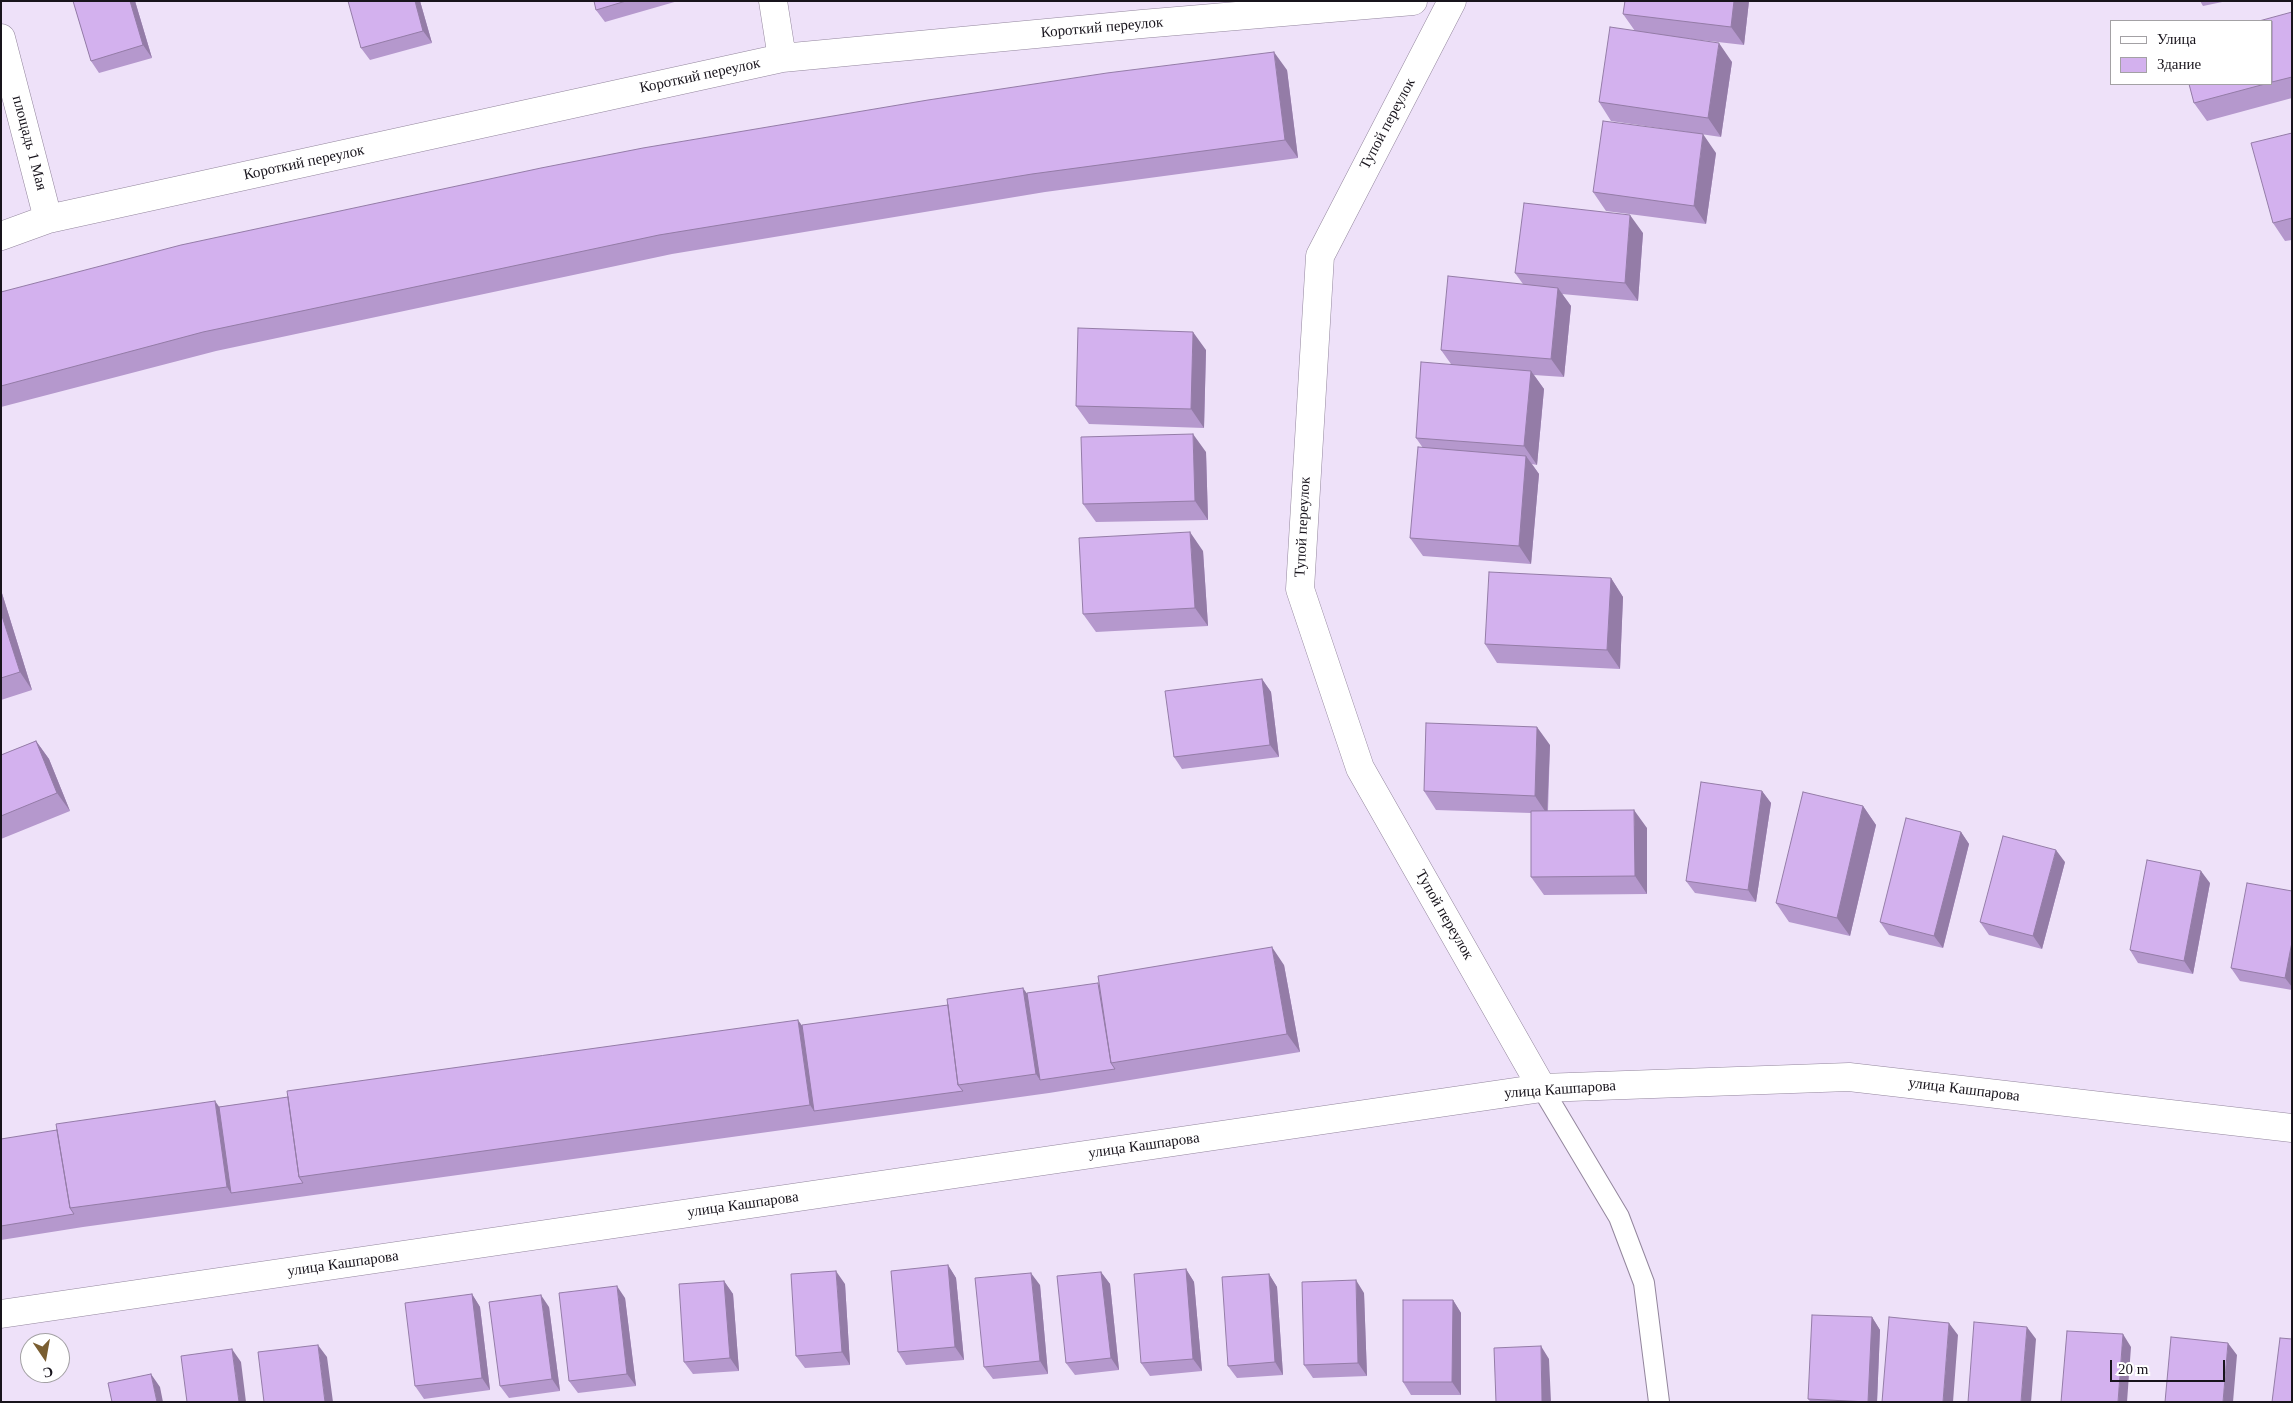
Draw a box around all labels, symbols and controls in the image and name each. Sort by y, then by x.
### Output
street label: Короткий переулок [1040,14,1164,42]
legend [2110,20,2273,85]
text: Улица [2157,31,2196,47]
street label: Короткий переулок [638,54,762,98]
text: Здание [2157,56,2201,72]
street label: Тупой переулок [1356,75,1420,173]
street label: площадь 1 Мая [8,94,50,192]
street label: Короткий переулок [242,141,366,185]
street label: Тупой переулок [1291,476,1315,578]
street label: Тупой переулок [1411,867,1477,963]
street label: улица Кашпарова [1907,1074,2021,1106]
street label: улица Кашпарова [1503,1077,1617,1103]
street label: улица Кашпарова [1087,1129,1201,1163]
street label: улица Кашпарова [686,1188,800,1222]
street label: улица Кашпарова [286,1247,400,1281]
north arrow [20,1333,70,1383]
scale bar [2113,1350,2228,1382]
text: 20 m [2118,1361,2148,1377]
text: С [42,1364,55,1381]

